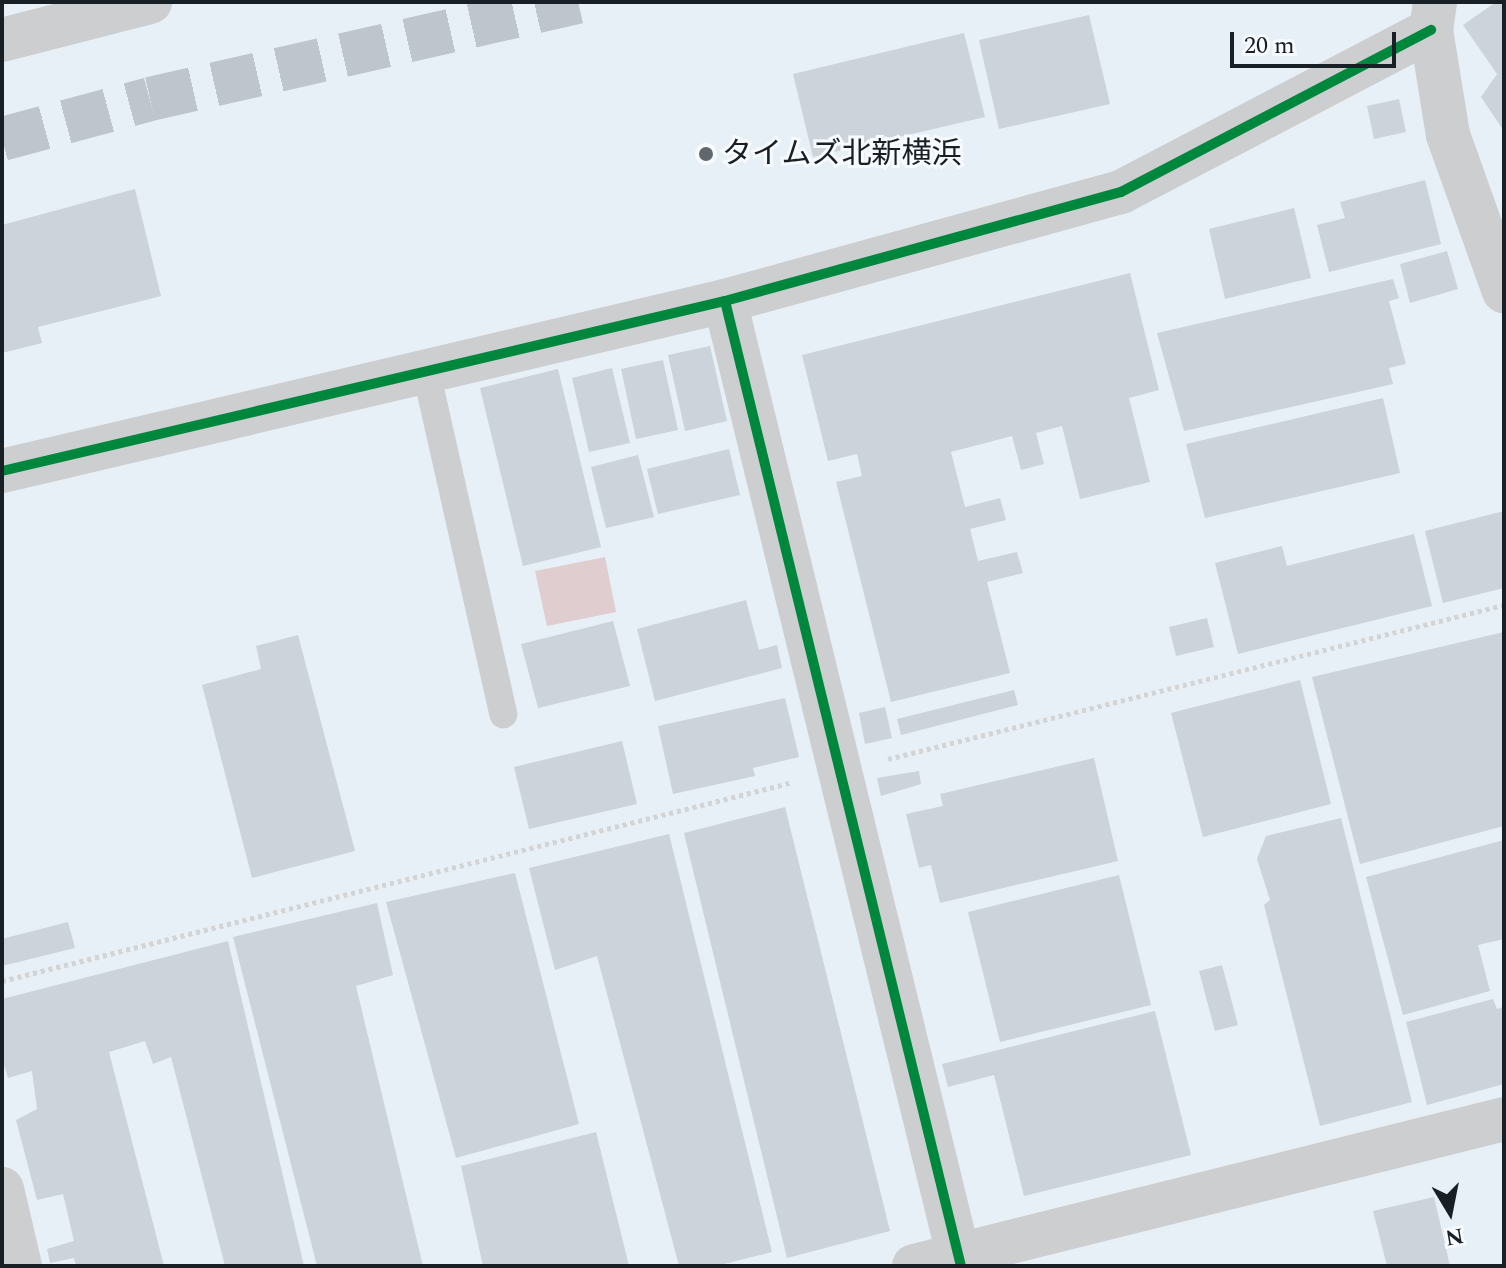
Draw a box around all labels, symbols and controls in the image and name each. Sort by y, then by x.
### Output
scale bar [1234,16,1400,66]
text: 20 m [1244,28,1295,64]
place label: タイムズ北新横浜 [722,136,962,172]
marker: タイムズ北新横浜 [697,145,715,163]
north arrow [1410,1172,1490,1252]
text: N [1443,1218,1466,1254]

